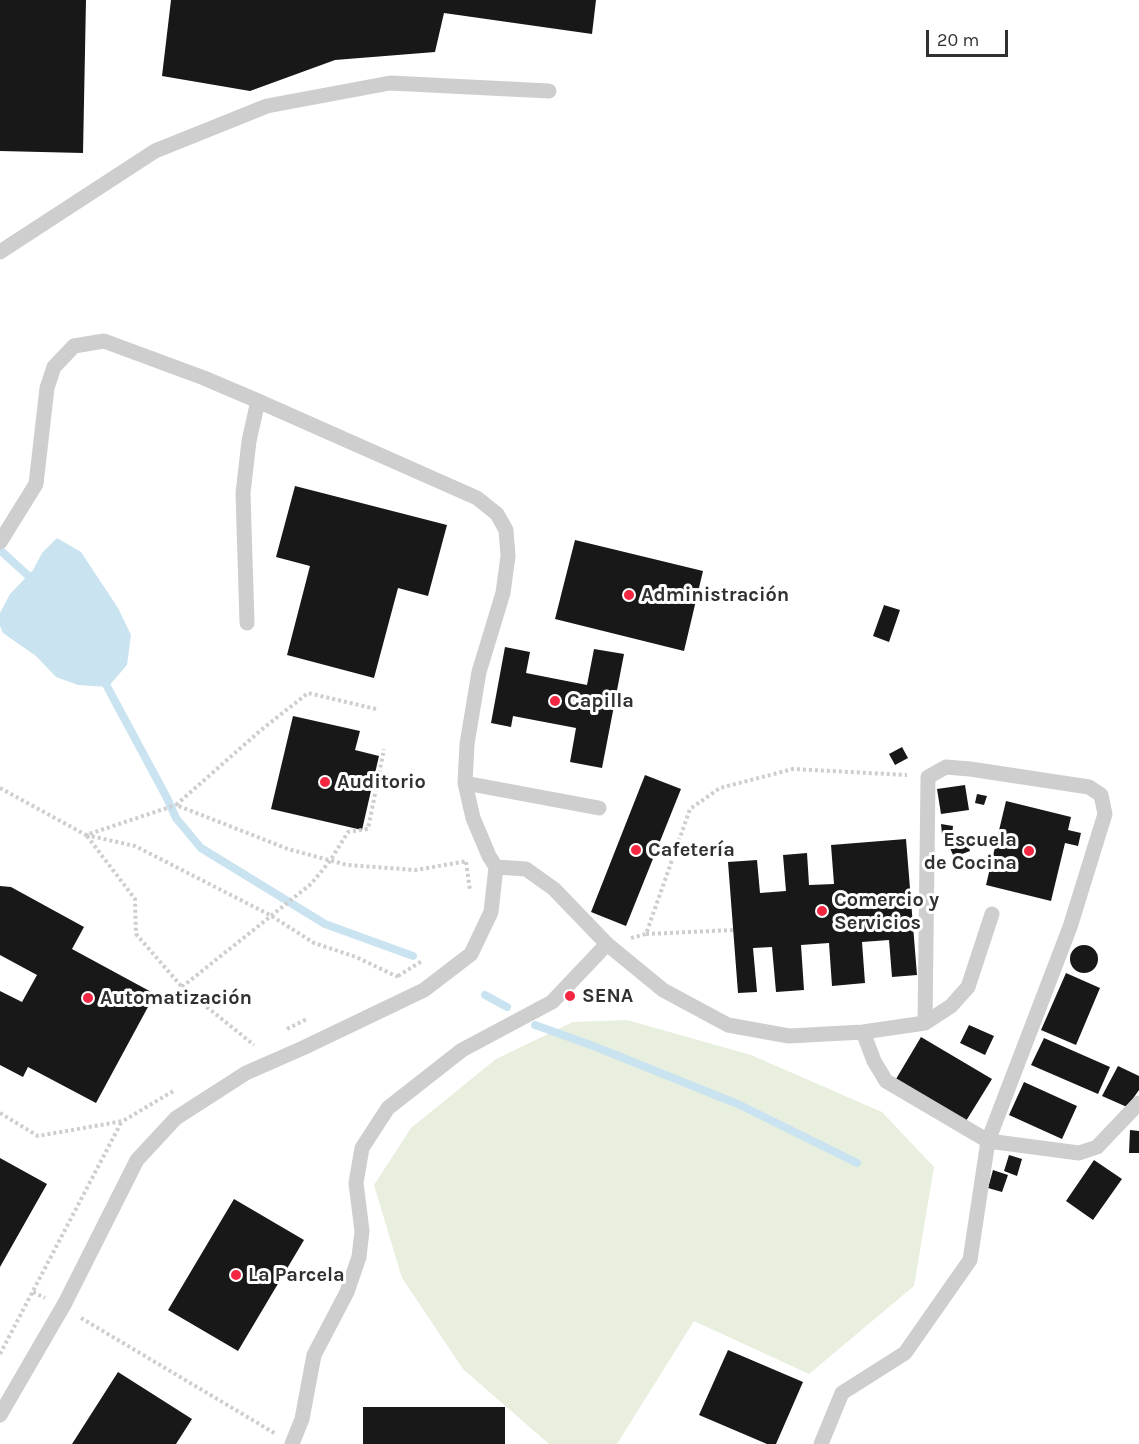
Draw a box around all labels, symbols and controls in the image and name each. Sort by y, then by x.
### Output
scale bar [929,18,1012,56]
text: 20 m [937,29,979,51]
place label: Administración [641,583,789,607]
marker: Administración [622,588,636,602]
place label: Capilla [567,689,634,713]
marker: Capilla [548,694,562,708]
place label: Auditorio [337,770,426,794]
marker: Auditorio [318,775,332,789]
place label: Escuela de Cocina [924,828,1017,875]
place label: Cafetería [648,838,735,862]
marker: Cafetería [629,843,643,857]
marker: Escuela de Cocina [1022,844,1036,858]
place label: Comercio y Servicios [834,888,939,935]
marker: Comercio y Servicios [815,904,829,918]
place label: SENA [582,984,633,1008]
place label: Automatización [100,986,252,1010]
marker: SENA [563,989,577,1003]
marker: Automatización [81,991,95,1005]
place label: La Parcela [248,1263,345,1287]
marker: La Parcela [229,1268,243,1282]

